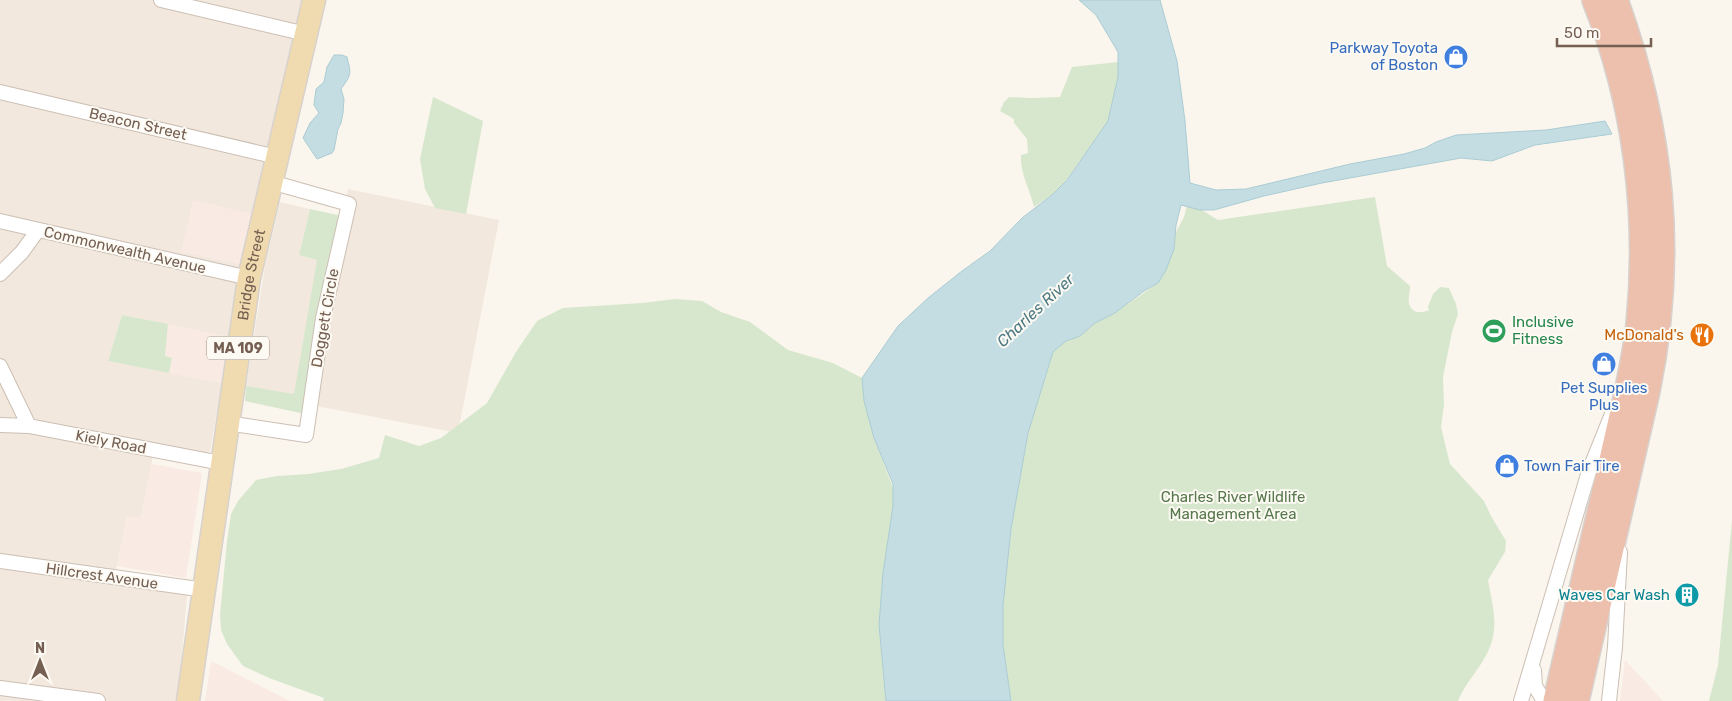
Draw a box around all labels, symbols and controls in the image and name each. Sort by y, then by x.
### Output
scale bar [1557,15,1651,47]
text: 50 m [1564,24,1599,42]
place label: Parkway Toyota of Boston [1329,39,1438,74]
shop icon: Parkway Toyota of Boston [1443,44,1469,70]
street label: Beacon Street [87,104,189,144]
street label: Commonwealth Avenue [42,223,208,277]
street label: Bridge Street [234,227,269,322]
street label: Doggett Circle [307,267,343,369]
water label: Charles River [993,269,1079,351]
place label: Inclusive Fitness [1512,313,1574,348]
sports icon: Inclusive Fitness [1481,318,1507,344]
restaurant icon: McDonald's [1689,322,1715,348]
place label: McDonald's [1604,326,1684,344]
road number: MA 109 [207,336,269,359]
shop icon: Pet Supplies Plus [1591,351,1617,377]
place label: Pet Supplies Plus [1561,379,1648,414]
street label: Kiely Road [74,426,148,458]
shop icon: Town Fair Tire [1494,453,1520,479]
place label: Town Fair Tire [1524,457,1620,475]
park label: Charles River Wildlife Management Area [1161,488,1305,523]
street label: Hillcrest Avenue [45,559,159,593]
building icon: Waves Car Wash [1674,582,1700,608]
place label: Waves Car Wash [1559,586,1670,604]
north arrow [15,636,65,686]
text: N [35,640,45,657]

